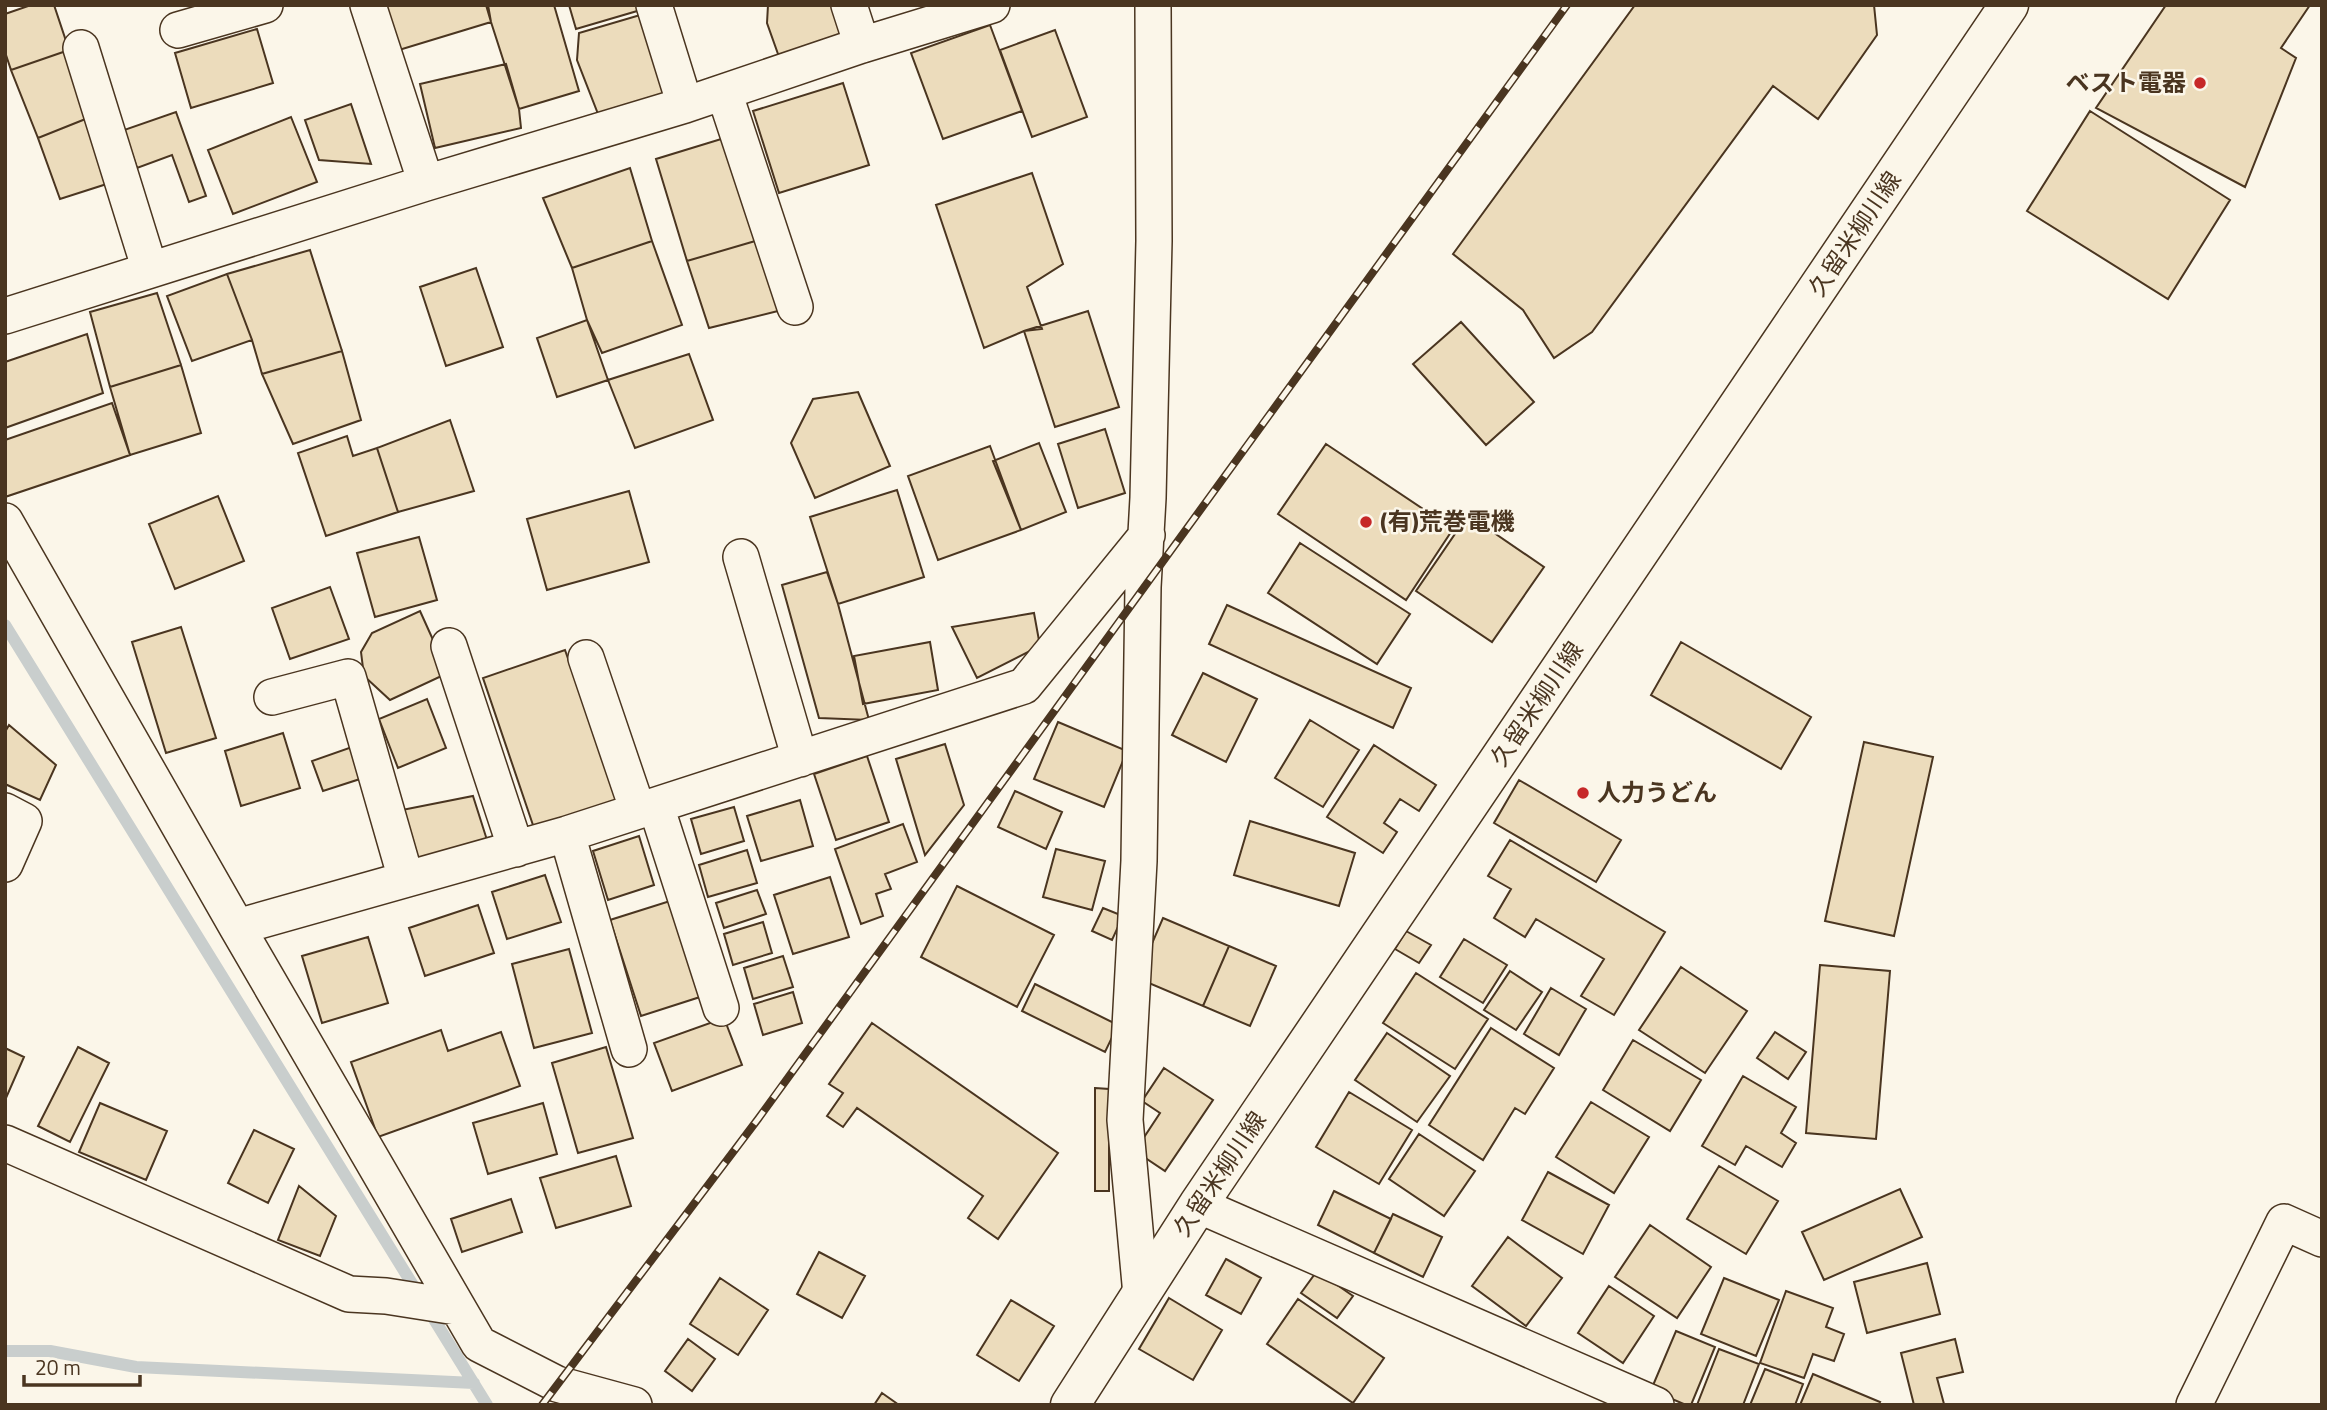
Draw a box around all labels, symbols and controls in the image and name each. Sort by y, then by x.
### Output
place label: ベスト電器 [2066,64,2186,100]
marker: ベスト電器 [2192,75,2208,91]
street label: 久留米柳川線 [1799,164,1909,303]
place label: (有)荒巻電機 [1380,503,1515,539]
marker: (有)荒巻電機 [1358,514,1374,530]
street label: 久留米柳川線 [1481,634,1591,773]
place label: 人力うどん [1597,774,1717,810]
marker: 人力うどん [1575,785,1591,801]
street label: 久留米柳川線 [1164,1104,1274,1243]
scale bar [24,1344,140,1388]
text: 20 m [35,1351,81,1383]

